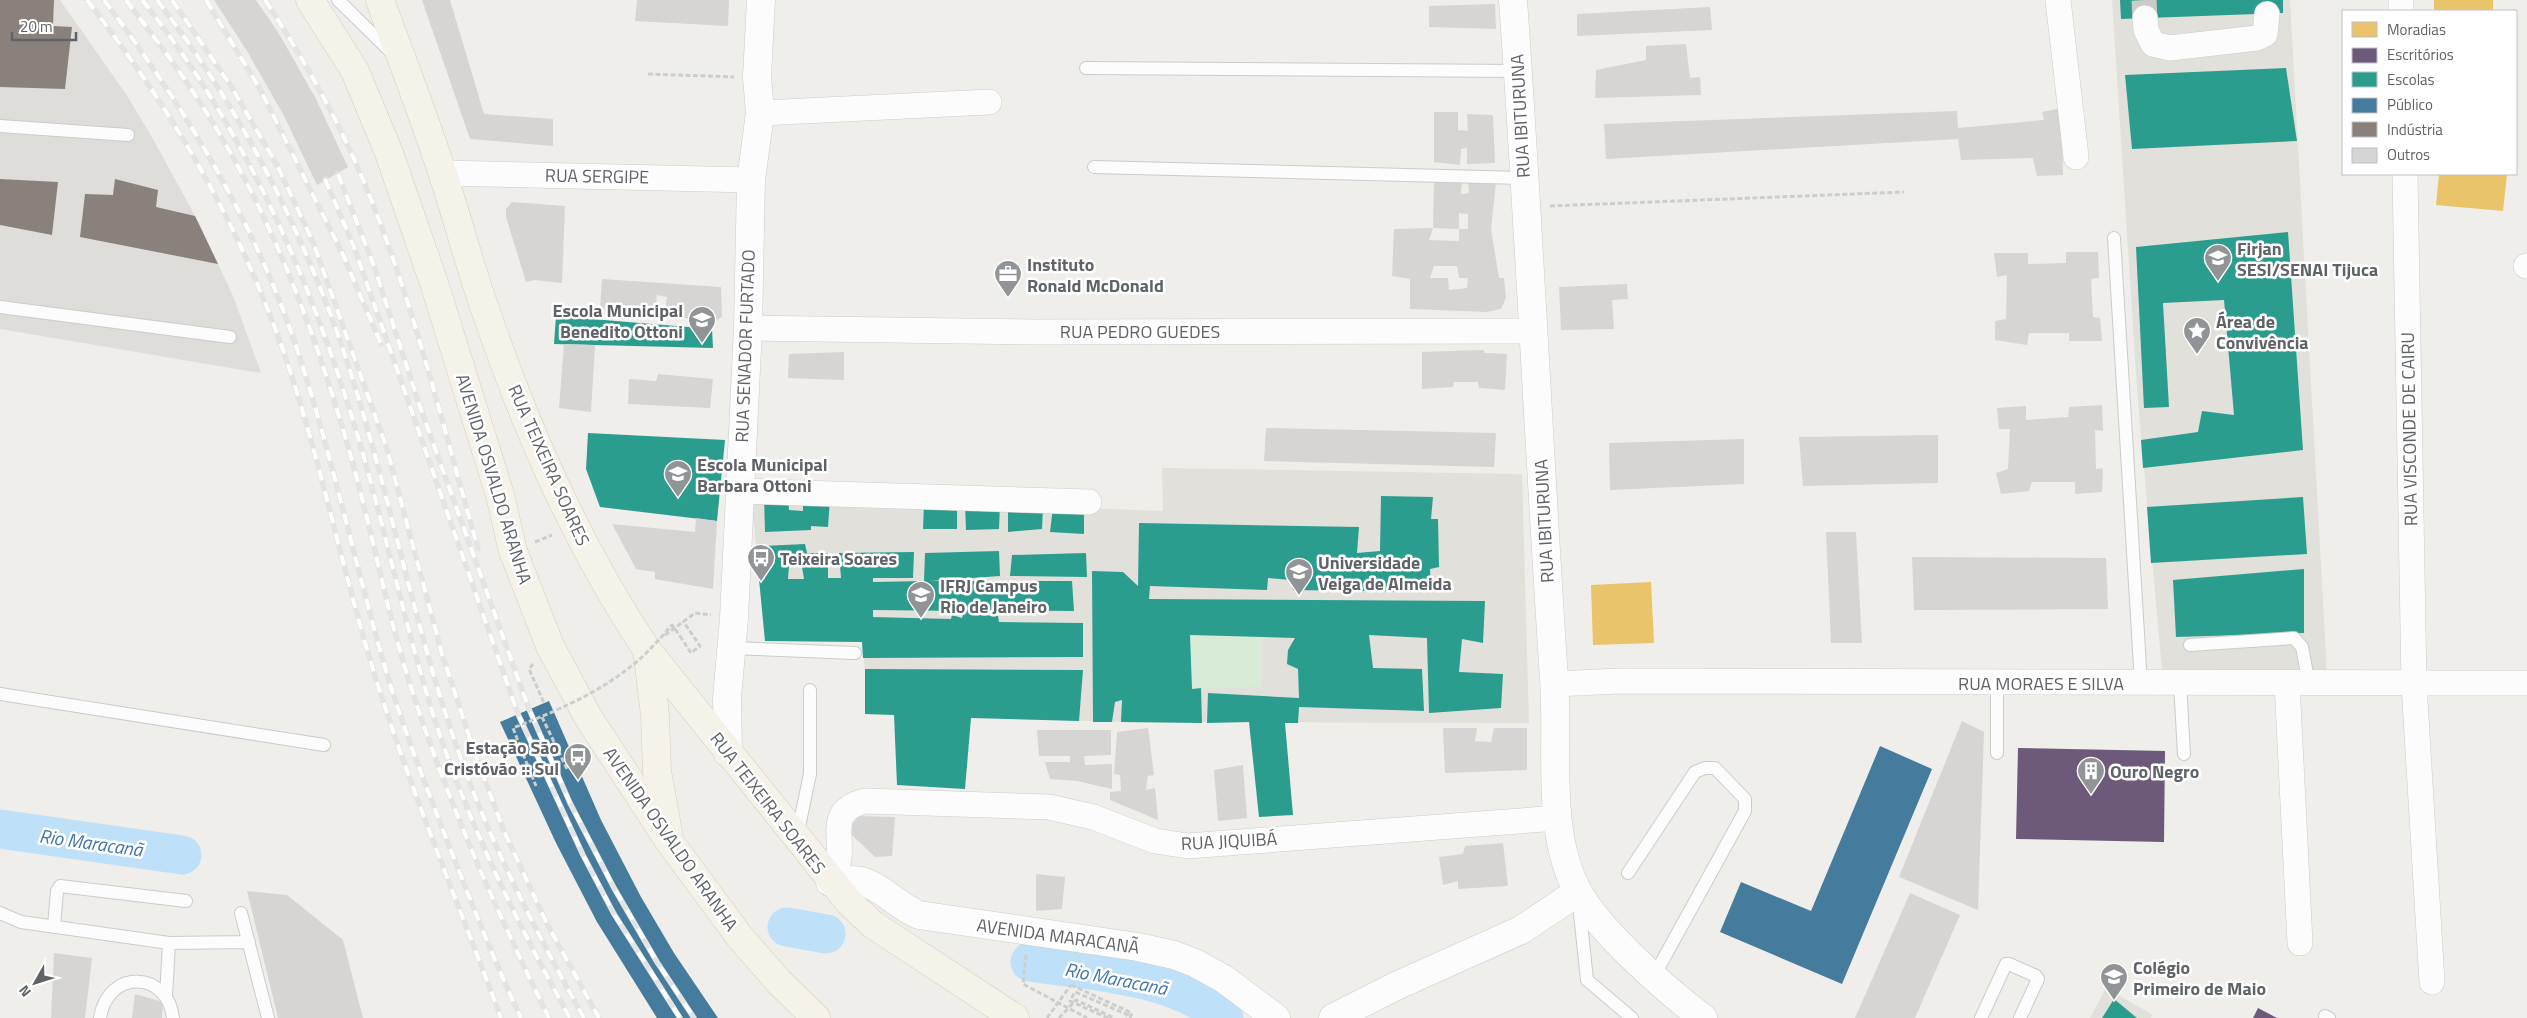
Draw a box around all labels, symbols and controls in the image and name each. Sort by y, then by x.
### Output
scale bar [12,10,76,42]
legend [2342,10,2517,175]
text: 20 m [20,15,53,38]
text: Moradias [2387,18,2446,41]
text: Escritórios [2387,43,2454,66]
street label: RUA IBITURUNA [1503,53,1537,179]
text: Escolas [2387,68,2435,91]
text: Público [2387,93,2433,116]
text: Indústria [2387,118,2443,141]
text: Outros [2387,143,2430,166]
street label: RUA SERGIPE [545,162,649,190]
place label: Firjan SESI/SENAI Tijuca [2237,235,2378,283]
school or university icon: Firjan SESI/SENAI Tijuca [2203,243,2233,282]
street label: RUA SENADOR FURTADO [728,249,762,443]
place label: Instituto Ronald McDonald [1027,251,1164,299]
office icon: Instituto Ronald McDonald [993,259,1023,298]
place label: Escola Municipal Benedito Ottoni [552,297,683,345]
school or university icon: Escola Municipal Benedito Ottoni [687,305,717,344]
place label: Área de Convivência [2216,308,2309,356]
place icon: Área de Convivência [2182,316,2212,355]
street label: RUA PEDRO GUEDES [1060,318,1220,345]
street label: RUA VISCONDE DE CAIRU [2394,332,2424,526]
street label: AVENIDA OSVALDO ARANHA [449,370,539,588]
street label: RUA TEIXEIRA SOARES [501,380,597,550]
place label: Escola Municipal Barbara Ottoni [697,451,828,499]
street label: RUA IBITURUNA [1527,458,1561,584]
school or university icon: Escola Municipal Barbara Ottoni [663,459,693,498]
bus stop icon: Teixeira Soares [746,543,776,582]
place label: Teixeira Soares [780,545,897,572]
place label: Universidade Veiga de Almeida [1318,549,1452,597]
school or university icon: Universidade Veiga de Almeida [1284,557,1314,596]
place label: IFRJ Campus Rio de Janeiro [940,572,1047,620]
school or university icon: IFRJ Campus Rio de Janeiro [906,580,936,619]
street label: RUA MORAES E SILVA [1958,670,2124,697]
street label: RUA TEIXEIRA SOARES [704,726,832,880]
place label: Estação São Cristóvão :: Sul [444,734,559,782]
bus stop icon: Estação São Cristóvão :: Sul [563,742,593,781]
street label: AVENIDA OSVALDO ARANHA [597,742,745,937]
building icon: Ouro Negro [2076,756,2106,795]
place label: Ouro Negro [2110,758,2199,785]
water label: Rio Maracanã [38,820,147,864]
street label: RUA JIQUIBÁ [1180,825,1278,857]
street label: AVENIDA MARACANÃ [975,911,1141,961]
water label: Rio Maracanã [1062,954,1172,1003]
place label: Colégio Primeiro de Maio [2133,954,2266,1002]
north arrow [10,958,60,1008]
school or university icon: Colégio Primeiro de Maio [2099,962,2129,1001]
text: N [13,981,36,1002]

